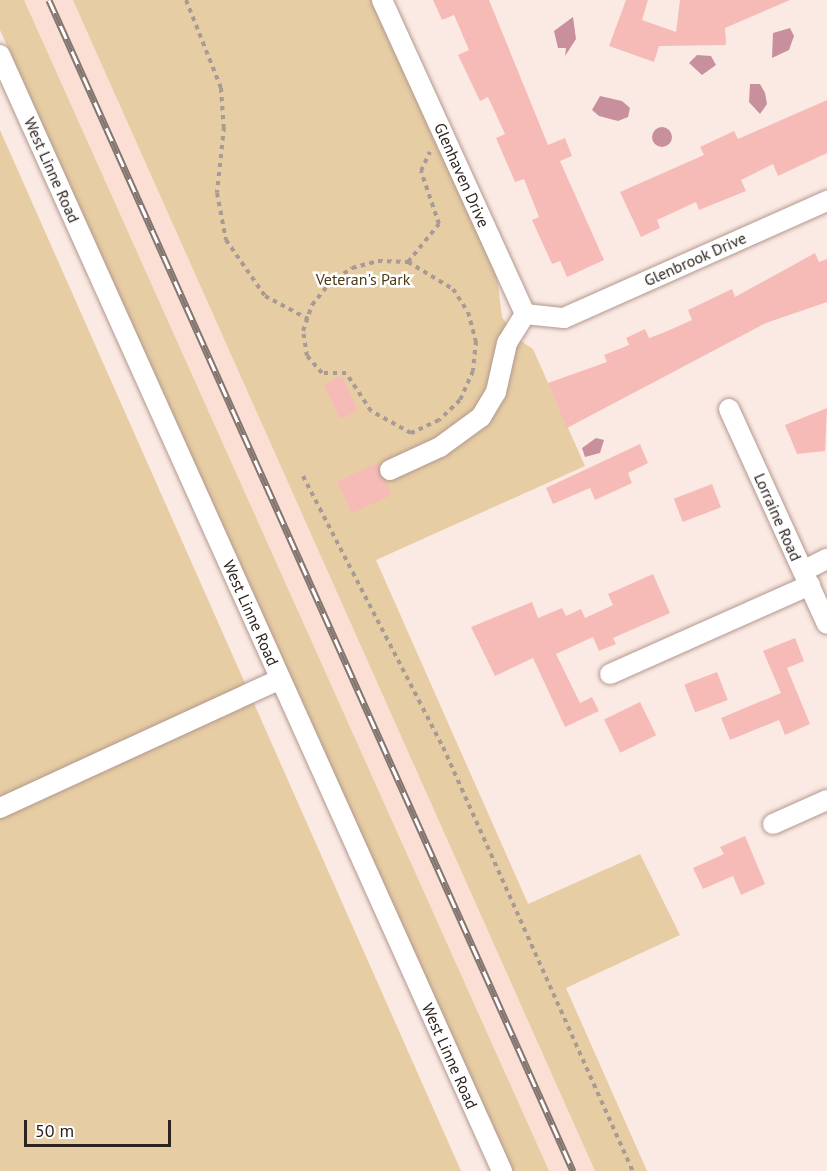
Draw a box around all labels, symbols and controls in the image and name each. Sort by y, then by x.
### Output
street label: West Linne Road [20,114,84,226]
street label: Glenhaven Drive [430,120,494,230]
street label: Glenbrook Drive [641,228,749,290]
park label: Veteran's Park [316,269,410,289]
street label: Lorraine Road [750,470,806,564]
street label: West Linne Road [219,557,283,669]
street label: West Linne Road [418,1000,482,1112]
scale bar [27,1108,174,1146]
text: 50 m [35,1119,74,1142]

